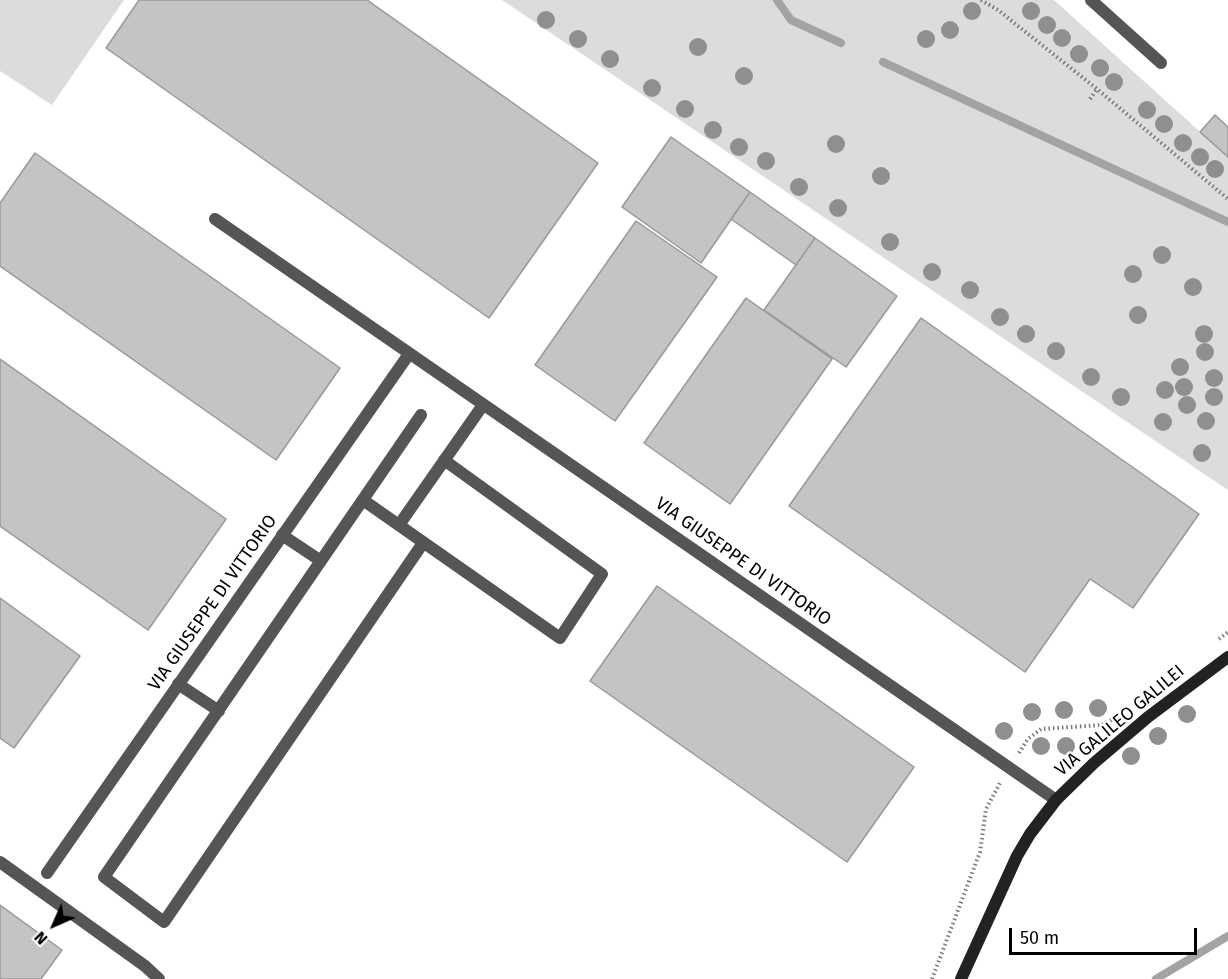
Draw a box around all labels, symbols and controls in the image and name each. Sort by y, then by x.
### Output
street label: VIA GIUSEPPE DI VITTORIO [651,493,835,631]
street label: VIA GIUSEPPE DI VITTORIO [144,511,282,695]
street label: VIA GALILEO GALILEI [1051,661,1189,781]
north arrow [24,895,84,955]
scale bar [1012,916,1200,954]
text: 50 m [1020,927,1059,949]
text: N [30,928,51,949]

